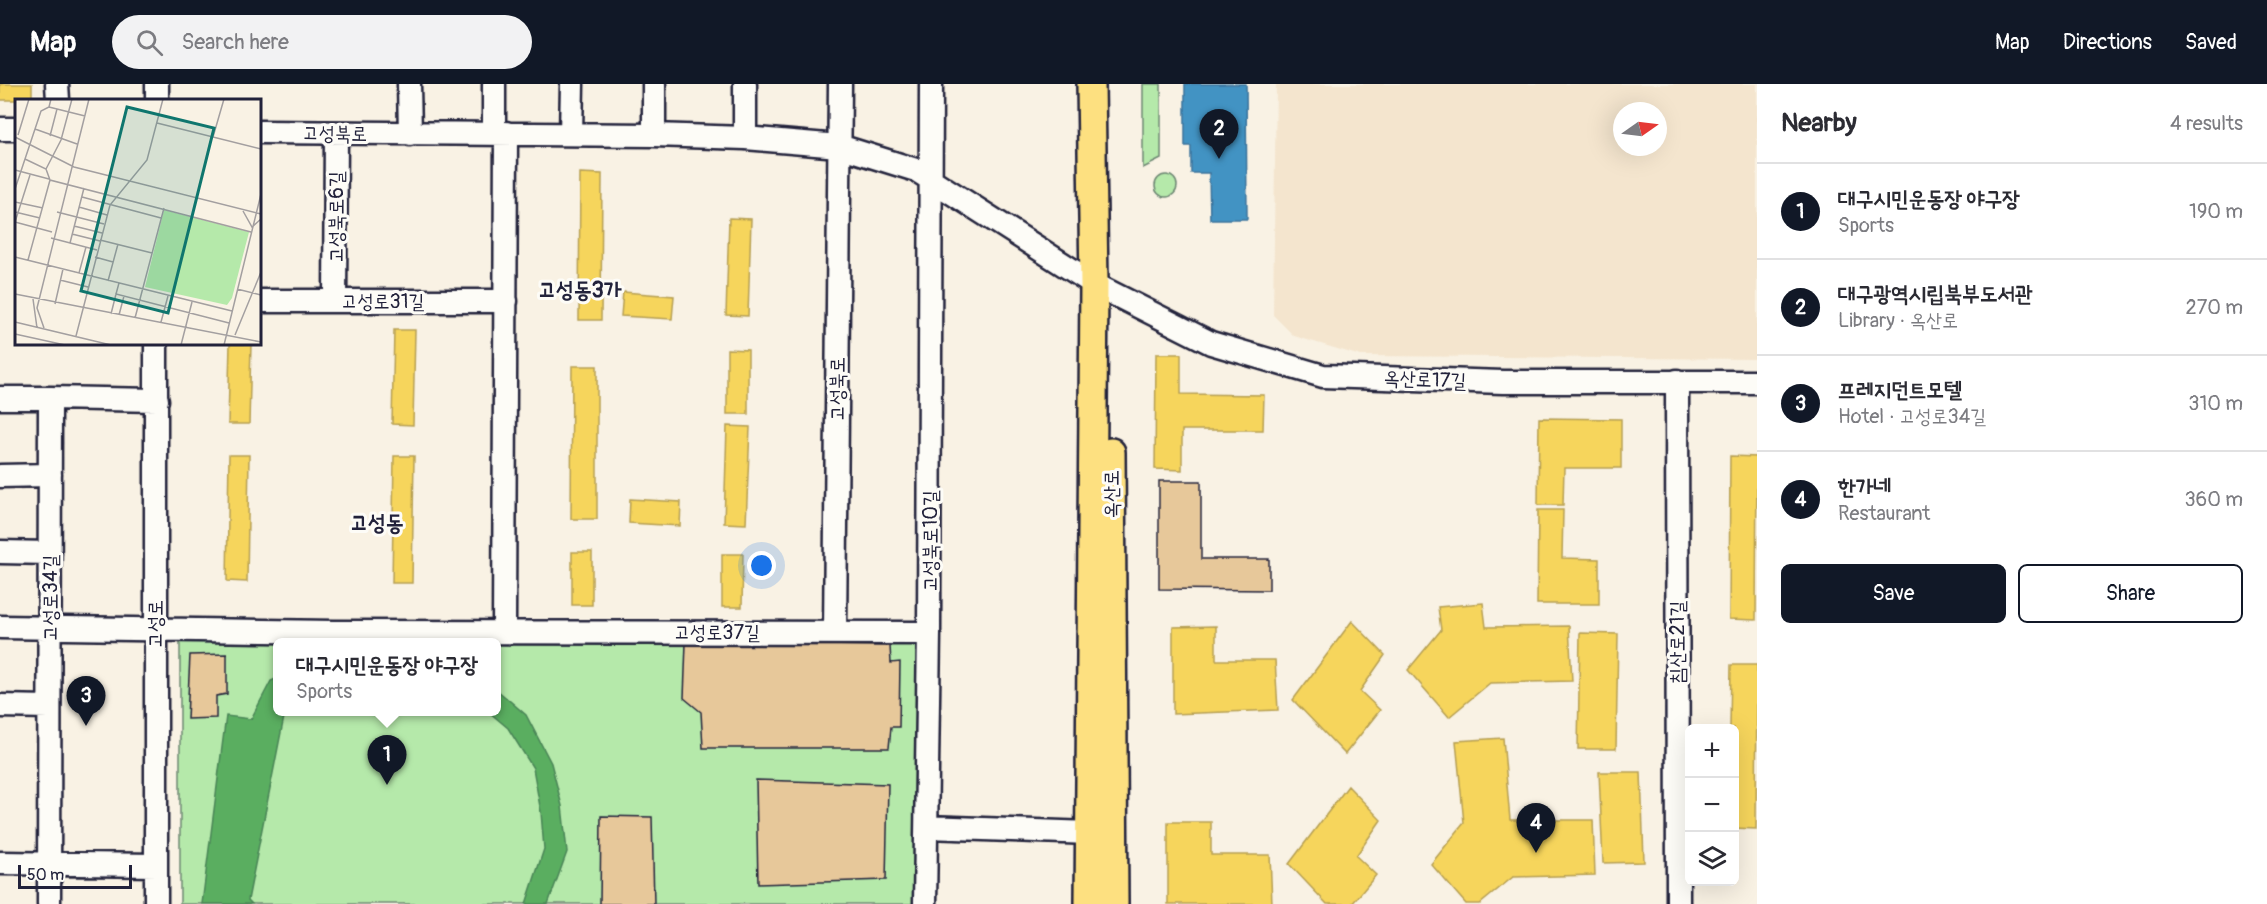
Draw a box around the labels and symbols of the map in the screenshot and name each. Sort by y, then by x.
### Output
inset map [15,99,261,345]
north arrow [1613,102,1667,156]
pin: 2 [1200,110,1238,159]
street label: 고성북로 [303,120,367,147]
street label: 고성북로6길 [324,171,349,263]
district label: 고성동3가 [538,276,622,304]
street label: 고성로31길 [341,289,425,314]
street label: 고성북로 [825,357,850,421]
street label: 옥산로17길 [1383,366,1467,393]
street label: 옥산로 [1099,470,1124,518]
street label: 고성북로10길 [918,490,943,592]
district label: 고성동 [350,509,404,537]
your location [747,551,776,580]
street label: 고성로34길 [38,554,63,642]
street label: 고성로 [143,600,168,648]
street label: 침산로21길 [1665,600,1690,684]
street label: 고성로37길 [674,620,760,645]
pin: 3 [66,676,106,726]
pin: 1 [368,736,406,785]
pin: 4 [1516,804,1556,853]
scale bar [18,862,132,890]

